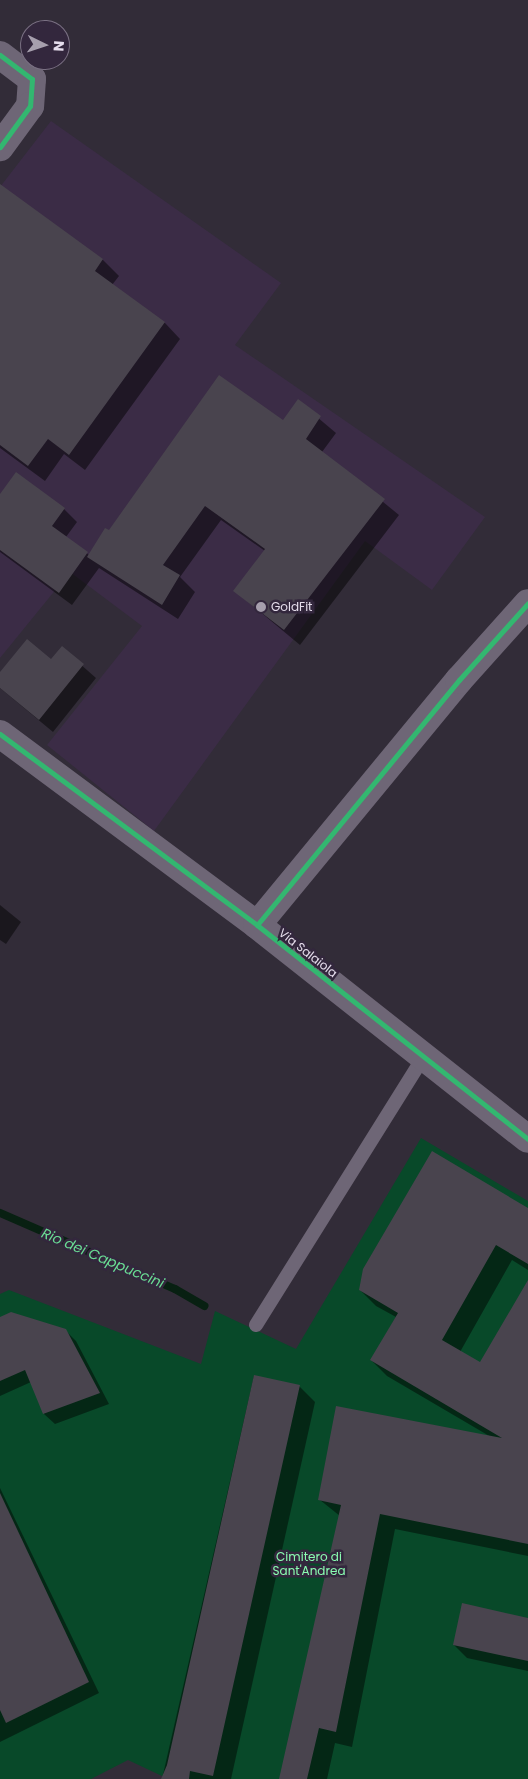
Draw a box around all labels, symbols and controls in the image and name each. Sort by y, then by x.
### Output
north arrow [20,20,70,70]
text: N [49,40,69,52]
place label: GoldFit [271,600,312,614]
marker: GoldFit [255,601,267,613]
street label: Via Salaiola [276,926,340,980]
water label: Rio dei Cappuccini [39,1225,167,1291]
park label: Cimitero di Sant'Andrea [272,1550,346,1578]

